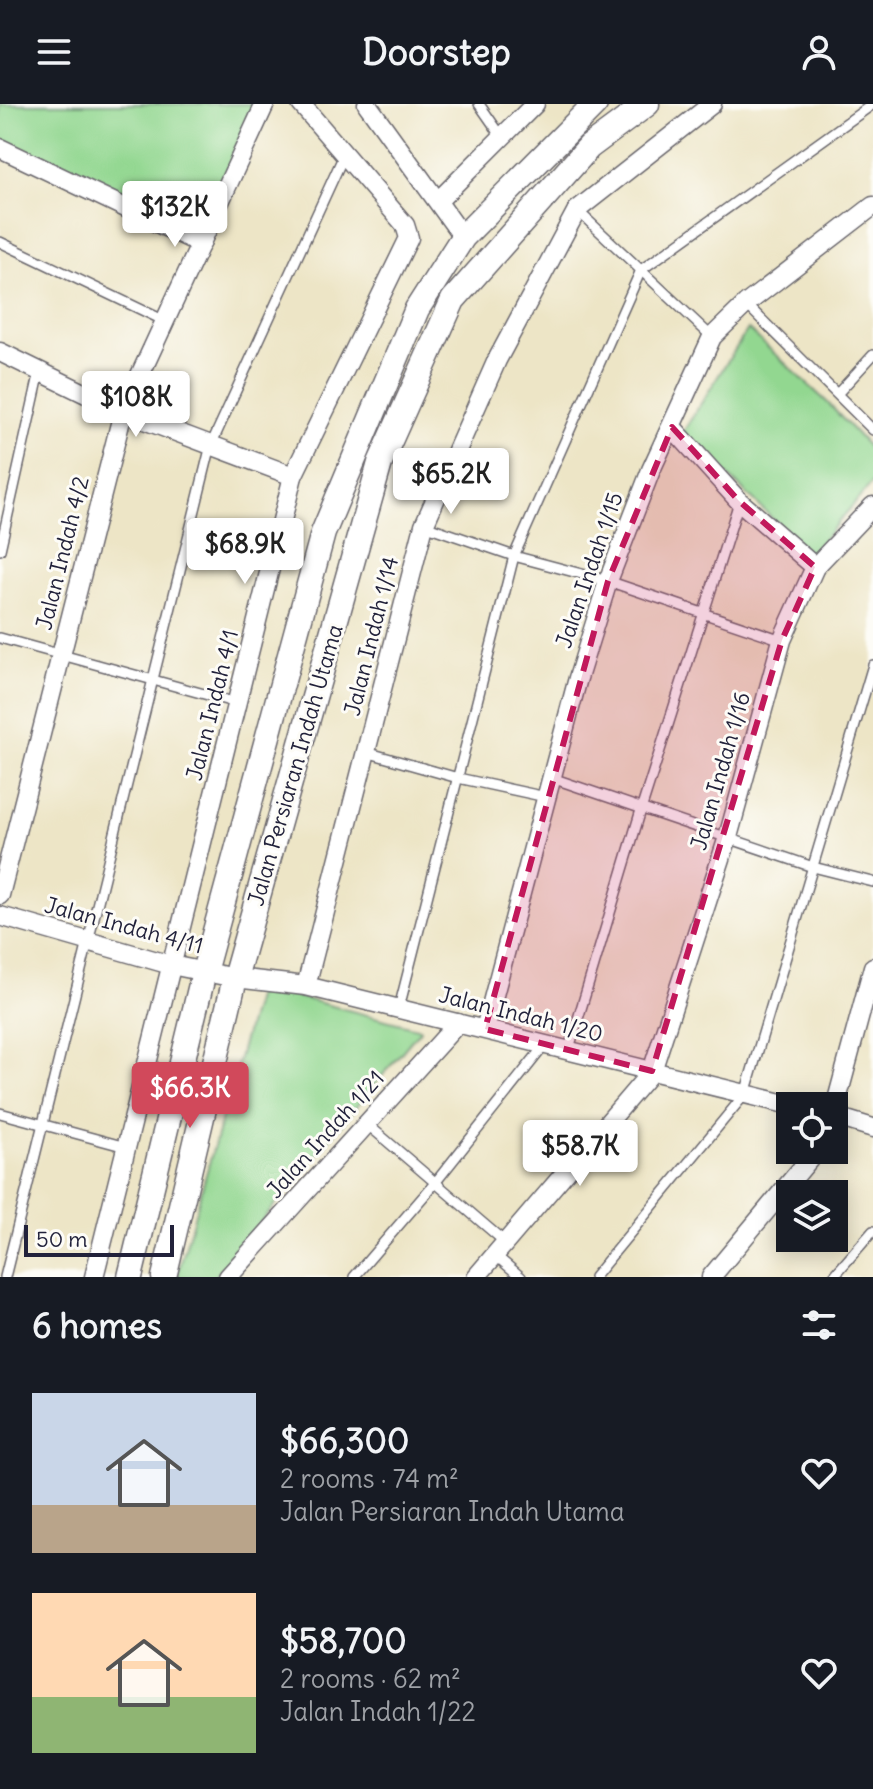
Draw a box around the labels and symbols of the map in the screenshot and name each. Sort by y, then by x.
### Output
pin: $132K [119,181,231,249]
pin: $108K [80,371,192,439]
pin: $65.2K [386,448,516,516]
street label: Jalan Indah 4/2 [29,473,95,633]
street label: Jalan Indah 1/15 [549,488,629,652]
pin: $68.9K [180,518,310,586]
street label: Jalan Indah 1/14 [338,554,404,718]
street label: Jalan Persiaran Indah Utama [241,621,349,909]
street label: Jalan Indah 4/1 [180,627,244,783]
street label: Jalan Indah 1/16 [684,689,756,853]
street label: Jalan Indah 4/11 [42,890,206,960]
street label: Jalan Indah 1/20 [436,980,606,1048]
pin: $66.3K [125,1062,255,1130]
street label: Jalan Indah 1/21 [260,1064,390,1204]
pin: $58.7K [515,1120,645,1188]
scale bar [24,1221,174,1257]

